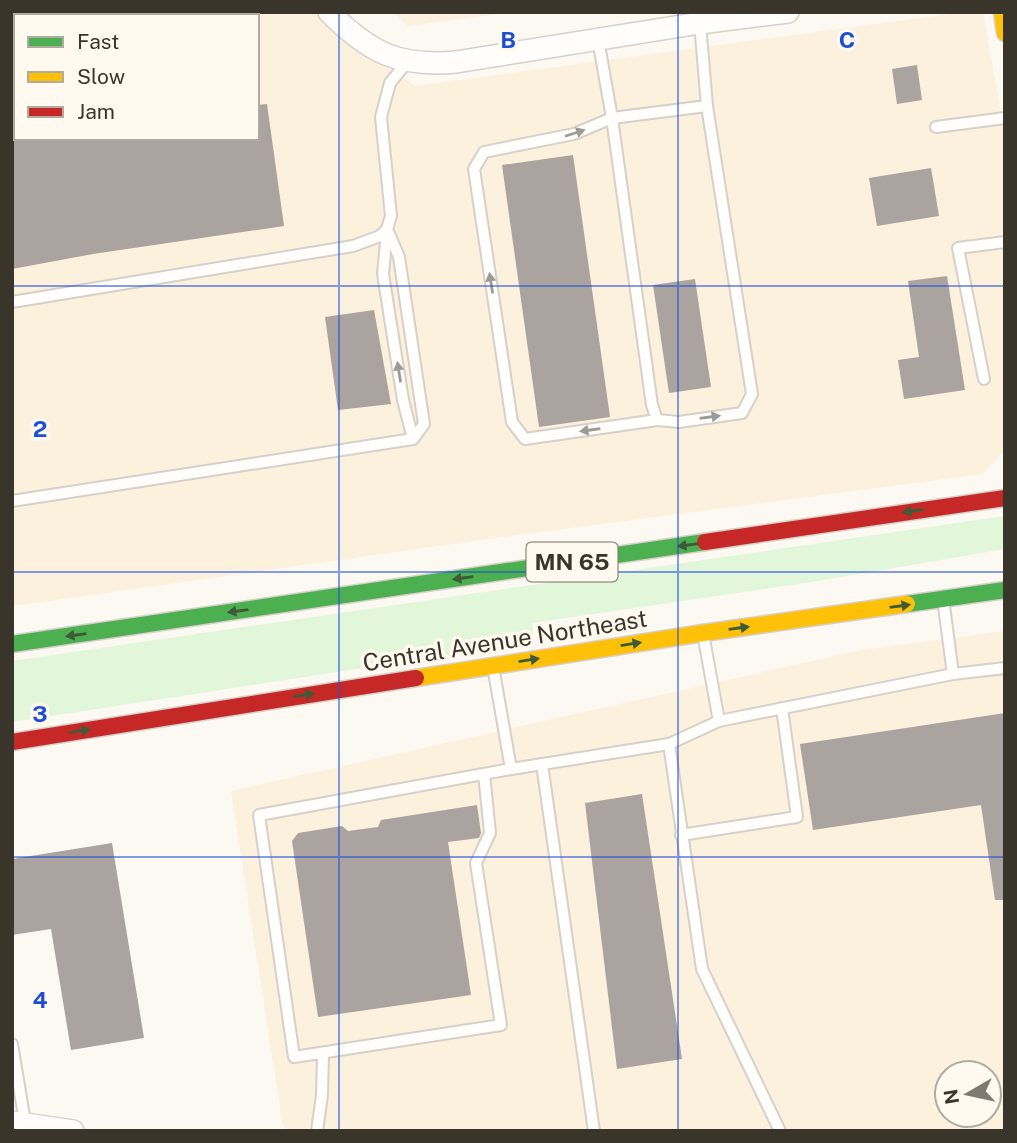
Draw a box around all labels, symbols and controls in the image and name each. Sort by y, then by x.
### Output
legend [14,14,259,140]
text: B [500,26,516,53]
text: C [839,26,855,53]
text: Fast [77,29,119,54]
text: Slow [77,64,125,89]
text: Jam [77,99,115,124]
one-way arrow [564,127,585,138]
one-way arrow [485,272,496,294]
one-way arrow [393,361,404,383]
one-way arrow [699,411,721,422]
text: 2 [33,415,47,442]
one-way arrow [578,425,600,436]
one-way arrow [902,506,924,517]
one-way arrow [677,539,699,550]
road number: MN 65 [526,542,618,582]
one-way arrow [452,573,474,584]
one-way arrow [889,600,911,611]
street label: Central Avenue Northeast [361,604,649,676]
one-way arrow [227,606,249,617]
one-way arrow [728,622,750,633]
one-way arrow [65,630,87,641]
one-way arrow [621,638,643,649]
one-way arrow [518,654,540,665]
one-way arrow [293,689,315,700]
text: 3 [32,700,48,727]
one-way arrow [69,725,91,736]
text: 4 [32,986,48,1013]
north arrow [933,1059,1003,1129]
text: N [939,1088,963,1106]

